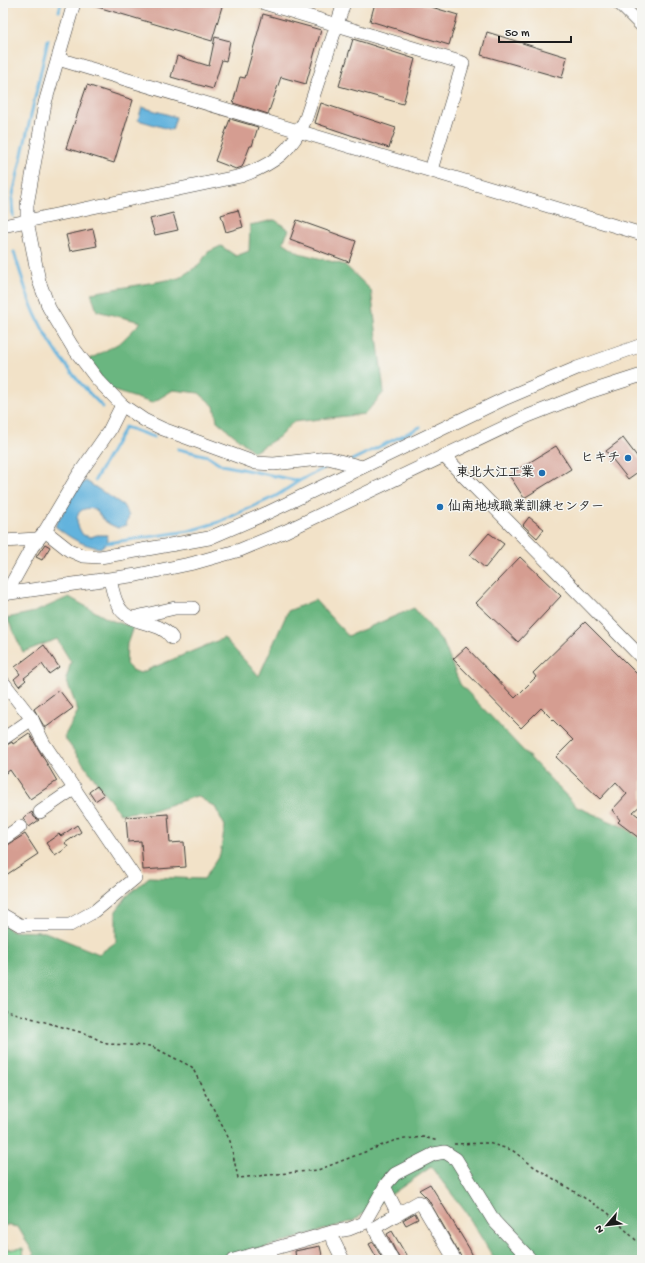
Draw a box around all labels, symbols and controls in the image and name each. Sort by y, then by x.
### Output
scale bar [499,18,571,44]
text: 50 m [505,27,530,41]
place label: ヒキチ [581,451,620,466]
marker: ヒキチ [623,453,633,463]
place label: 東北大江工業 [456,465,534,481]
marker: 東北大江工業 [537,468,547,478]
place label: 仙南地域職業訓練センター [448,499,604,515]
marker: 仙南地域職業訓練センター [435,502,445,512]
north arrow [587,1205,627,1245]
text: N [593,1223,607,1235]

